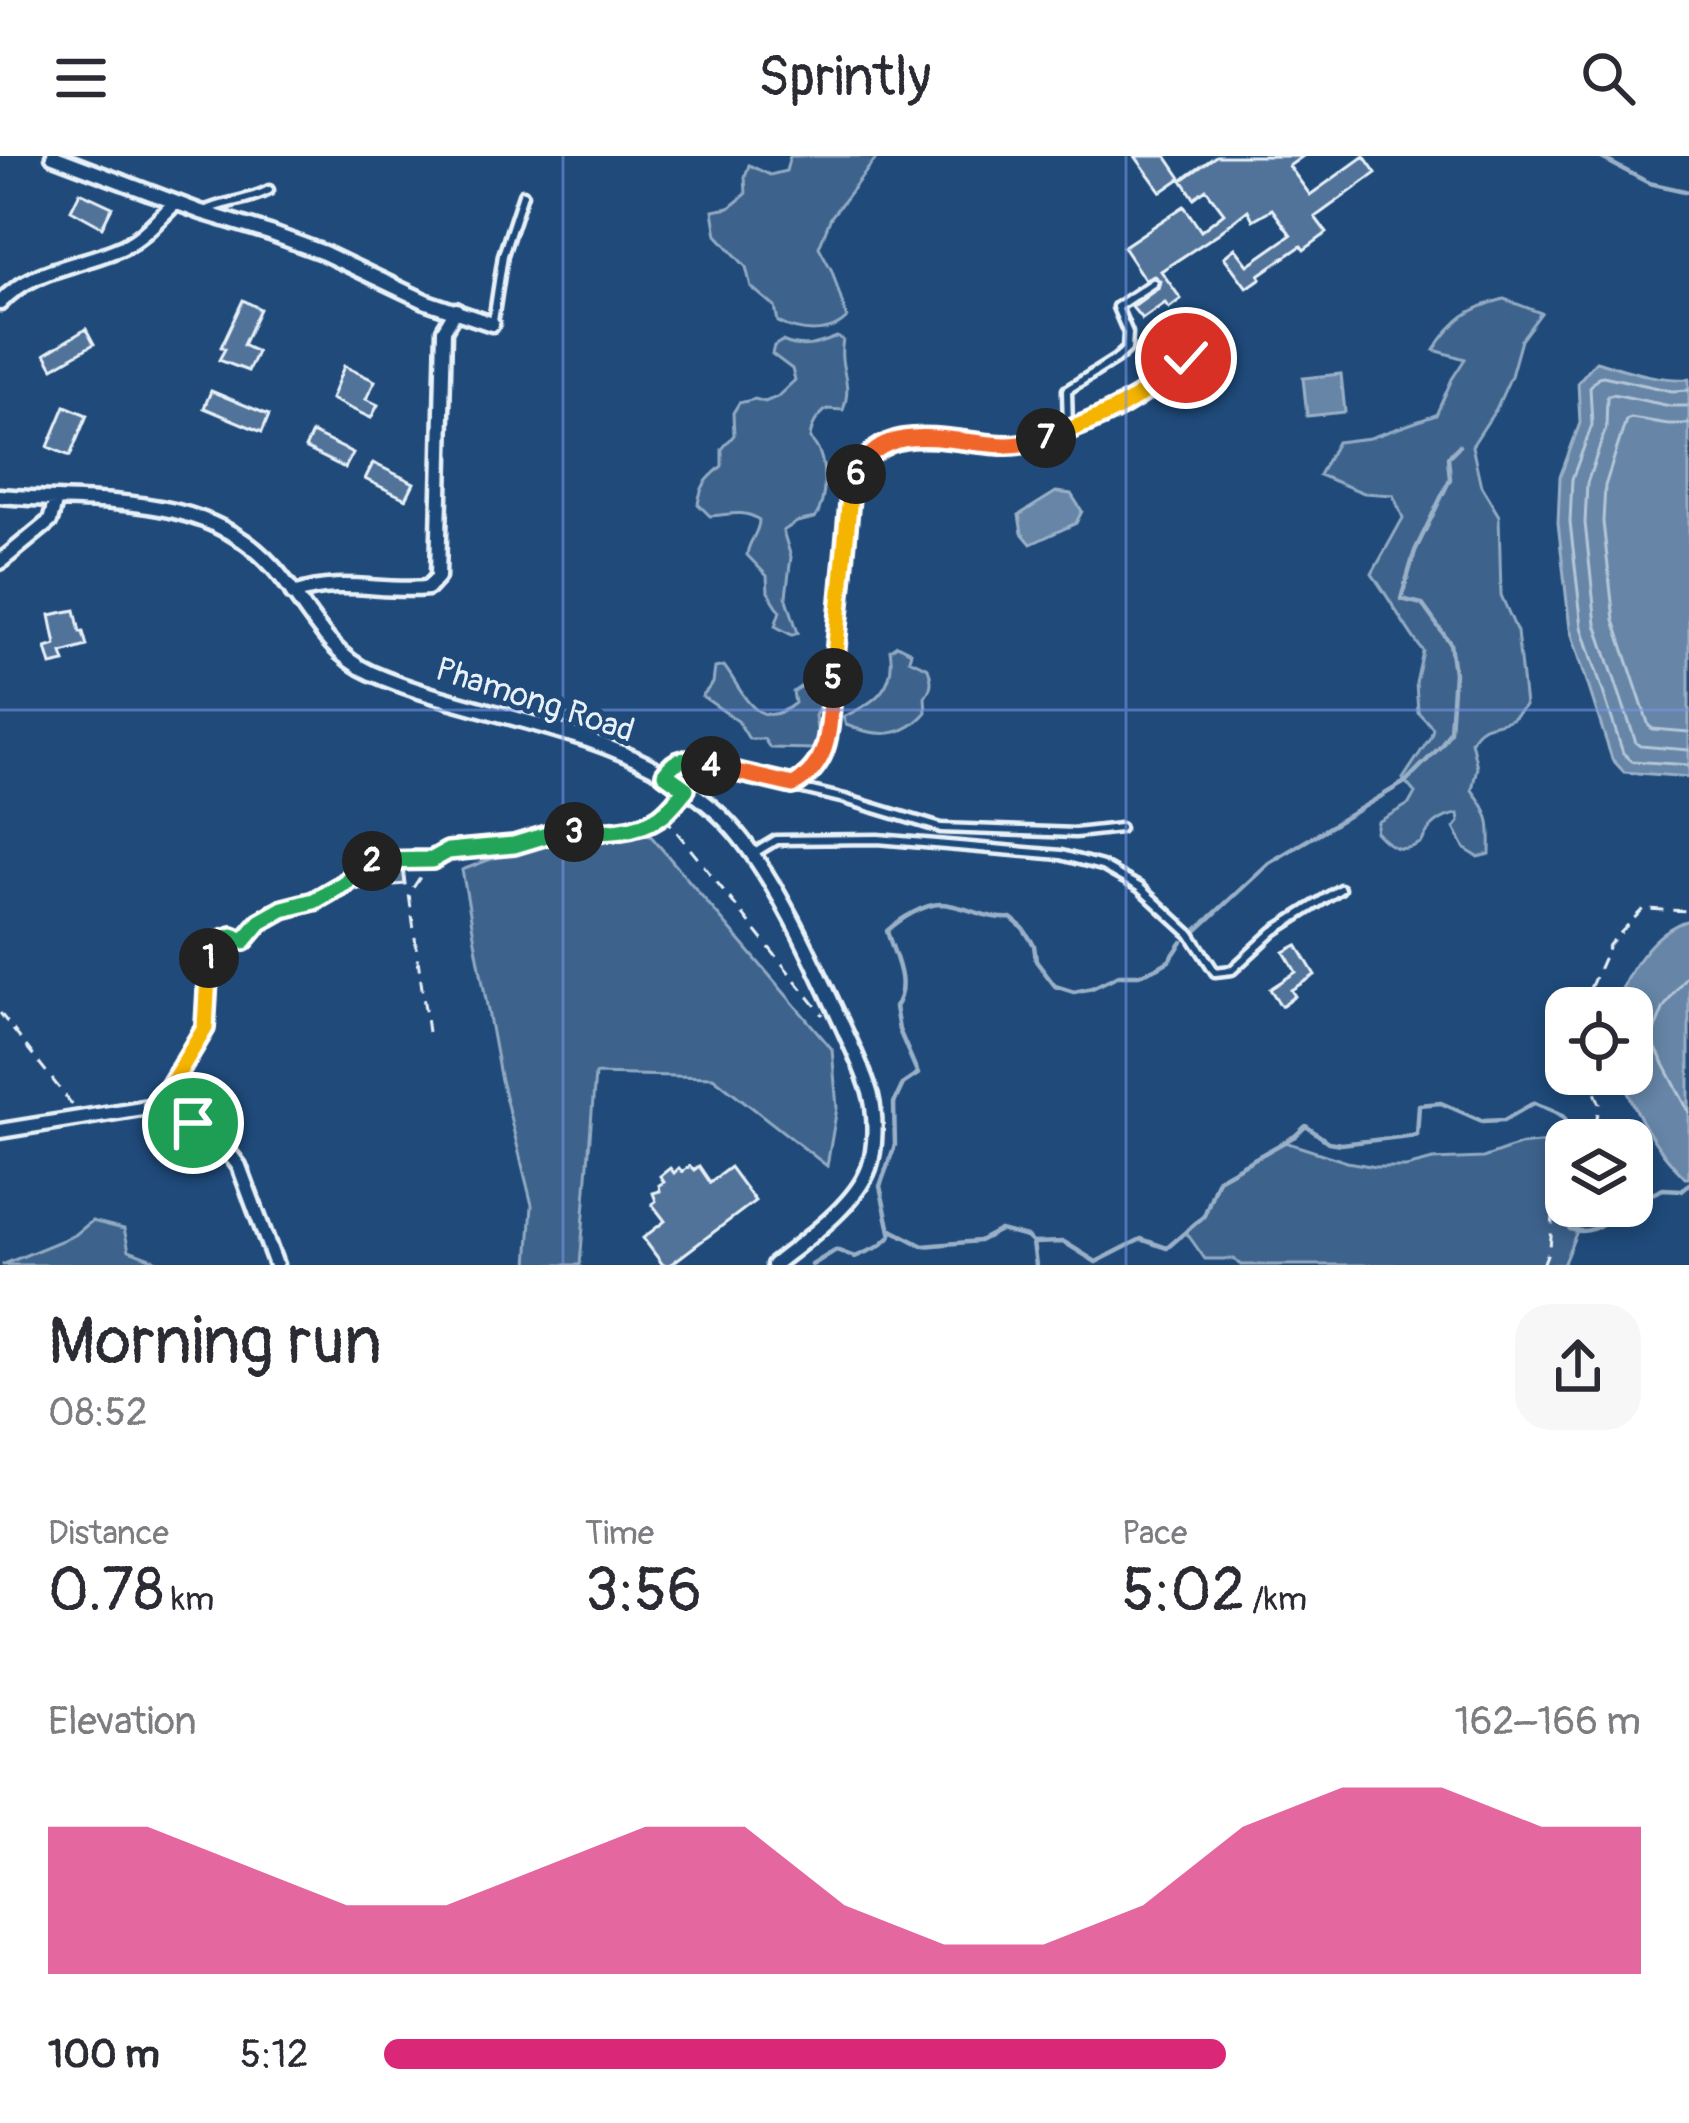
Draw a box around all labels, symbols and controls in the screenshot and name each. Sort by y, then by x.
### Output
text: Sprintly [758,44,931,112]
icon: menu [48,45,114,111]
icon: search [1575,45,1641,111]
pin [1135,307,1237,409]
icon: check [1153,325,1219,391]
pin: 7 [1016,408,1076,468]
text: 7 [1037,417,1055,458]
pin: 6 [826,444,886,504]
text: 6 [846,453,866,494]
pin: 5 [803,648,863,708]
street label: Phamong Road [430,649,640,751]
text: 5 [824,657,842,698]
pin: 4 [681,736,741,796]
text: 4 [701,745,721,786]
pin: 3 [544,802,604,862]
text: 3 [565,811,583,852]
pin: 2 [342,831,402,891]
text: 2 [363,840,381,881]
pin: 1 [179,928,239,988]
text: 1 [203,937,215,978]
map controls [1545,987,1653,1227]
button: locate [1545,987,1653,1095]
pin [142,1072,244,1174]
icon: arrive [160,1090,226,1156]
button: layers [1545,1119,1653,1227]
text: Morning run [48,1301,382,1384]
button: share [1515,1304,1641,1430]
text: 08:52 [48,1388,148,1437]
text: Distance [48,1513,169,1554]
text: Time [585,1513,654,1554]
text: Pace [1122,1513,1187,1554]
text: 0.78 [48,1554,164,1629]
text: 3:56 [585,1554,702,1629]
text: 5:02 [1122,1554,1245,1629]
text: km [164,1579,214,1620]
text: /km [1245,1579,1307,1620]
text: Elevation [48,1697,197,1746]
text: 162–166 m [1455,1697,1641,1746]
text: 100 m [48,2030,160,2079]
text: 5:12 [240,2030,309,2079]

